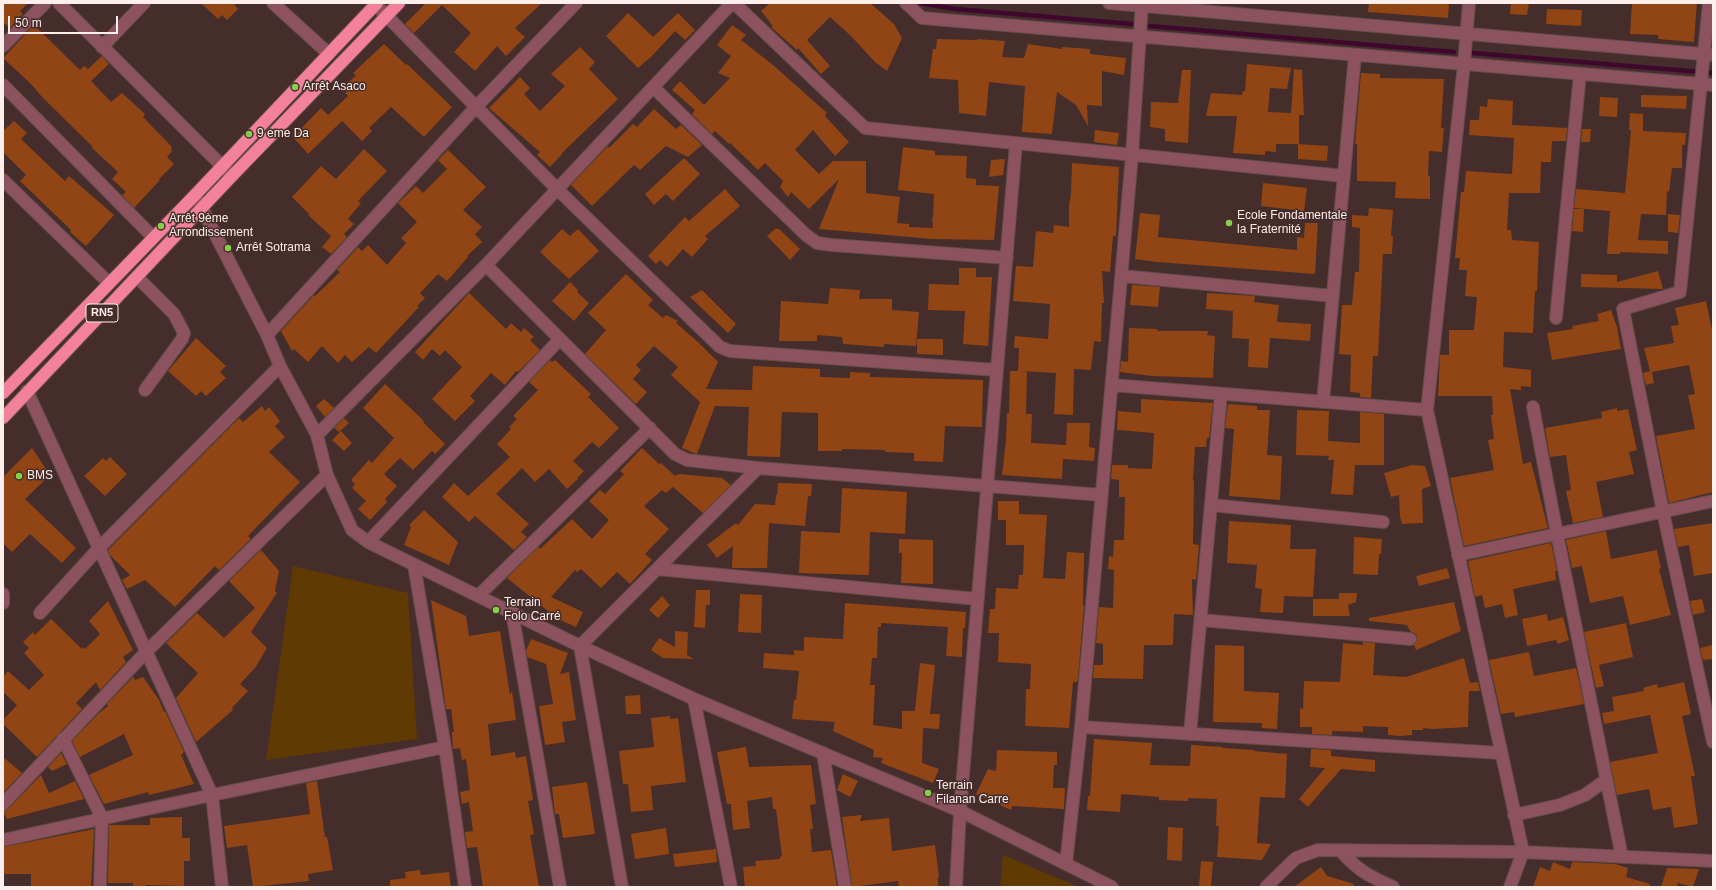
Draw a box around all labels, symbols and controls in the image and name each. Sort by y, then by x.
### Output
scale bar [10,8,120,34]
text: 50 m [15,16,42,30]
place label: Arrêt Asaco [303,80,366,94]
marker: Arrêt Asaco [290,82,300,92]
place label: 9 eme Da [257,127,309,141]
marker: 9 eme Da [244,129,254,139]
place label: Ecole Fondamentale la Fraternité [1237,209,1347,237]
place label: Arrêt 9ème Arrondissement [169,212,253,240]
marker: Ecole Fondamentale la Fraternité [1224,218,1234,228]
marker: Arrêt 9ème Arrondissement [156,221,166,231]
place label: Arrêt Sotrama [236,241,311,255]
marker: Arrêt Sotrama [223,243,233,253]
road number: RN5 [86,304,118,322]
place label: BMS [27,469,53,483]
marker: BMS [14,471,24,481]
place label: Terrain Folo Carré [504,596,561,624]
marker: Terrain Folo Carré [491,605,501,615]
place label: Terrain Filanan Carre [936,779,1009,807]
marker: Terrain Filanan Carre [923,788,933,798]

